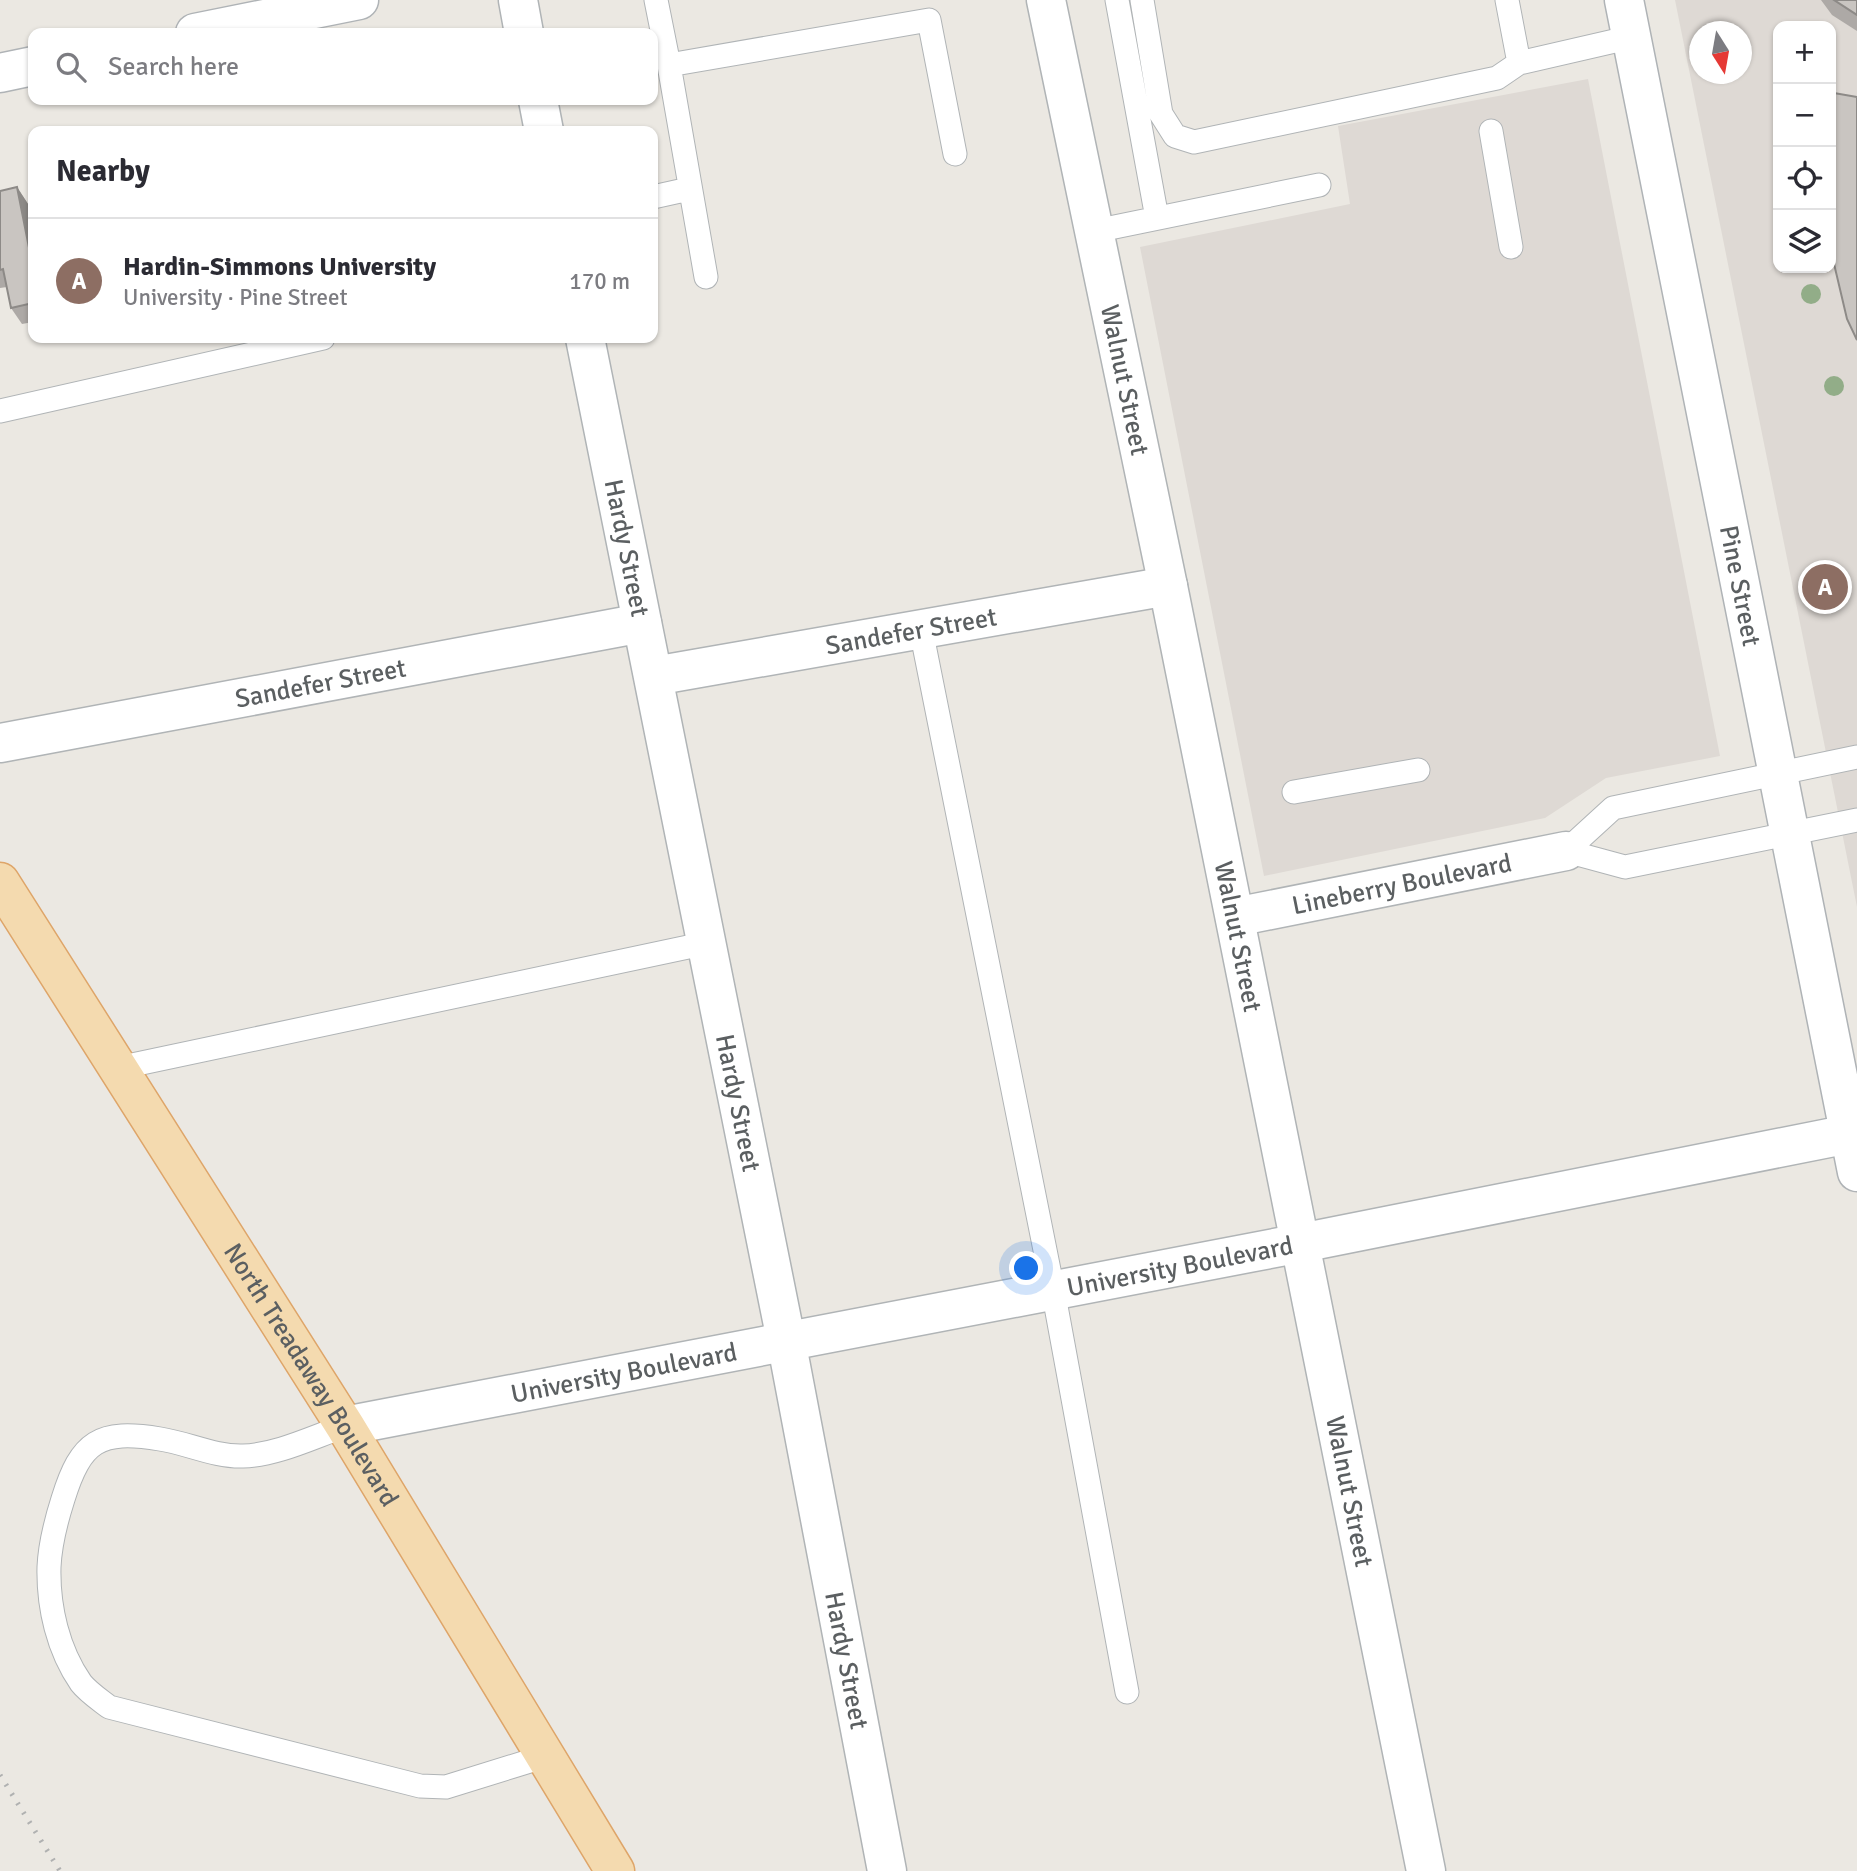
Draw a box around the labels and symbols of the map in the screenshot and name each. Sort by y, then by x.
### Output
north arrow [1689,21,1752,84]
street label: Walnut Street [1093,302,1155,458]
street label: Hardy Street [597,476,656,620]
street label: Pine Street [1712,523,1767,649]
pin: A [1802,561,1848,613]
street label: Sandefer Street [823,601,999,663]
street label: Sandefer Street [233,652,409,716]
street label: Lineberry Boulevard [1289,847,1515,922]
street label: Walnut Street [1207,858,1268,1015]
street label: Hardy Street [708,1031,767,1175]
street label: University Boulevard [1064,1230,1296,1304]
street label: North Treadaway Boulevard [216,1238,405,1513]
your location [1009,1251,1043,1285]
street label: University Boulevard [508,1336,740,1411]
street label: Walnut Street [1318,1413,1380,1570]
street label: Hardy Street [817,1589,875,1732]

